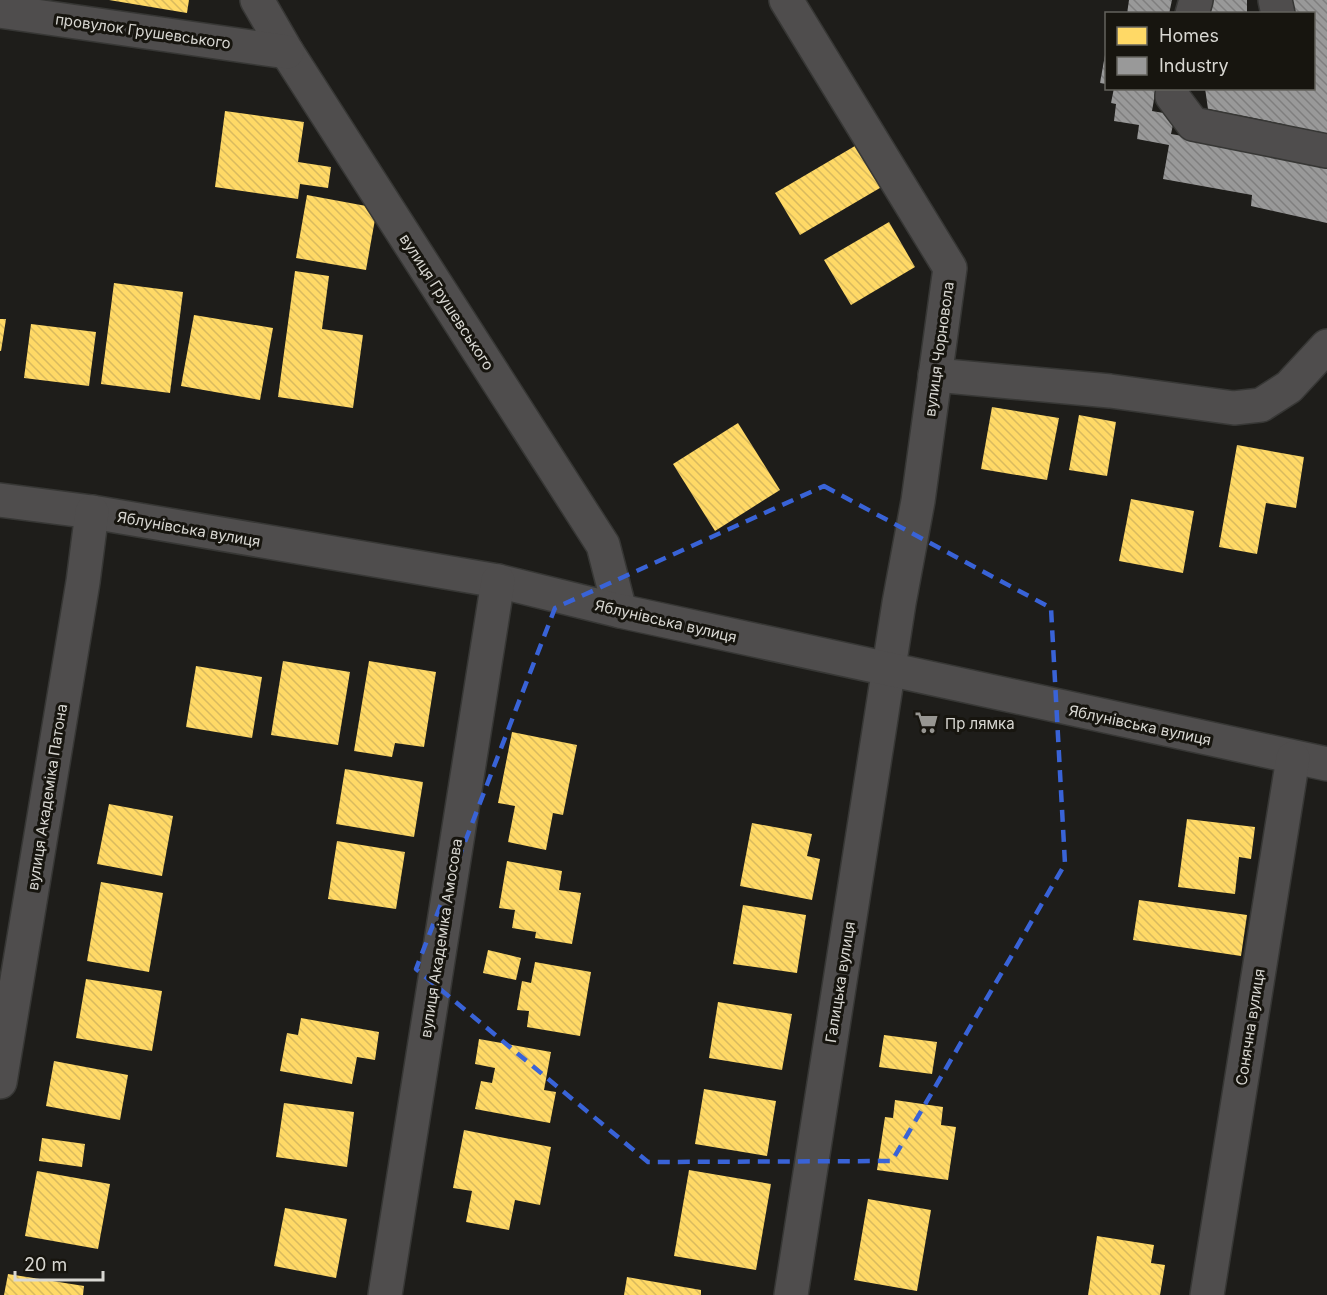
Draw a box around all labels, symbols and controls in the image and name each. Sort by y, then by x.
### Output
street label: провулок Грушевського [54,9,232,53]
legend [1105,12,1315,90]
text: Homes [1159,25,1219,46]
text: Industry [1159,55,1229,76]
street label: вулиця Грушевського [396,230,498,374]
street label: вулиця Чорновола [920,280,958,418]
street label: Яблунівська вулиця [116,507,262,551]
street label: Яблунівська вулиця [593,595,739,647]
street label: Яблунівська вулиця [1067,701,1213,749]
street label: вулиця Академіка Патона [23,702,71,892]
supermarket icon: Пр лямка [914,710,940,736]
place label: Пр лямка [945,714,1015,733]
street label: вулиця Академіка Амосова [416,837,466,1039]
street label: Галицька вулиця [821,920,859,1044]
street label: Сонячна вулиця [1231,967,1269,1087]
scale bar [15,1244,104,1282]
text: 20 m [24,1254,67,1275]

